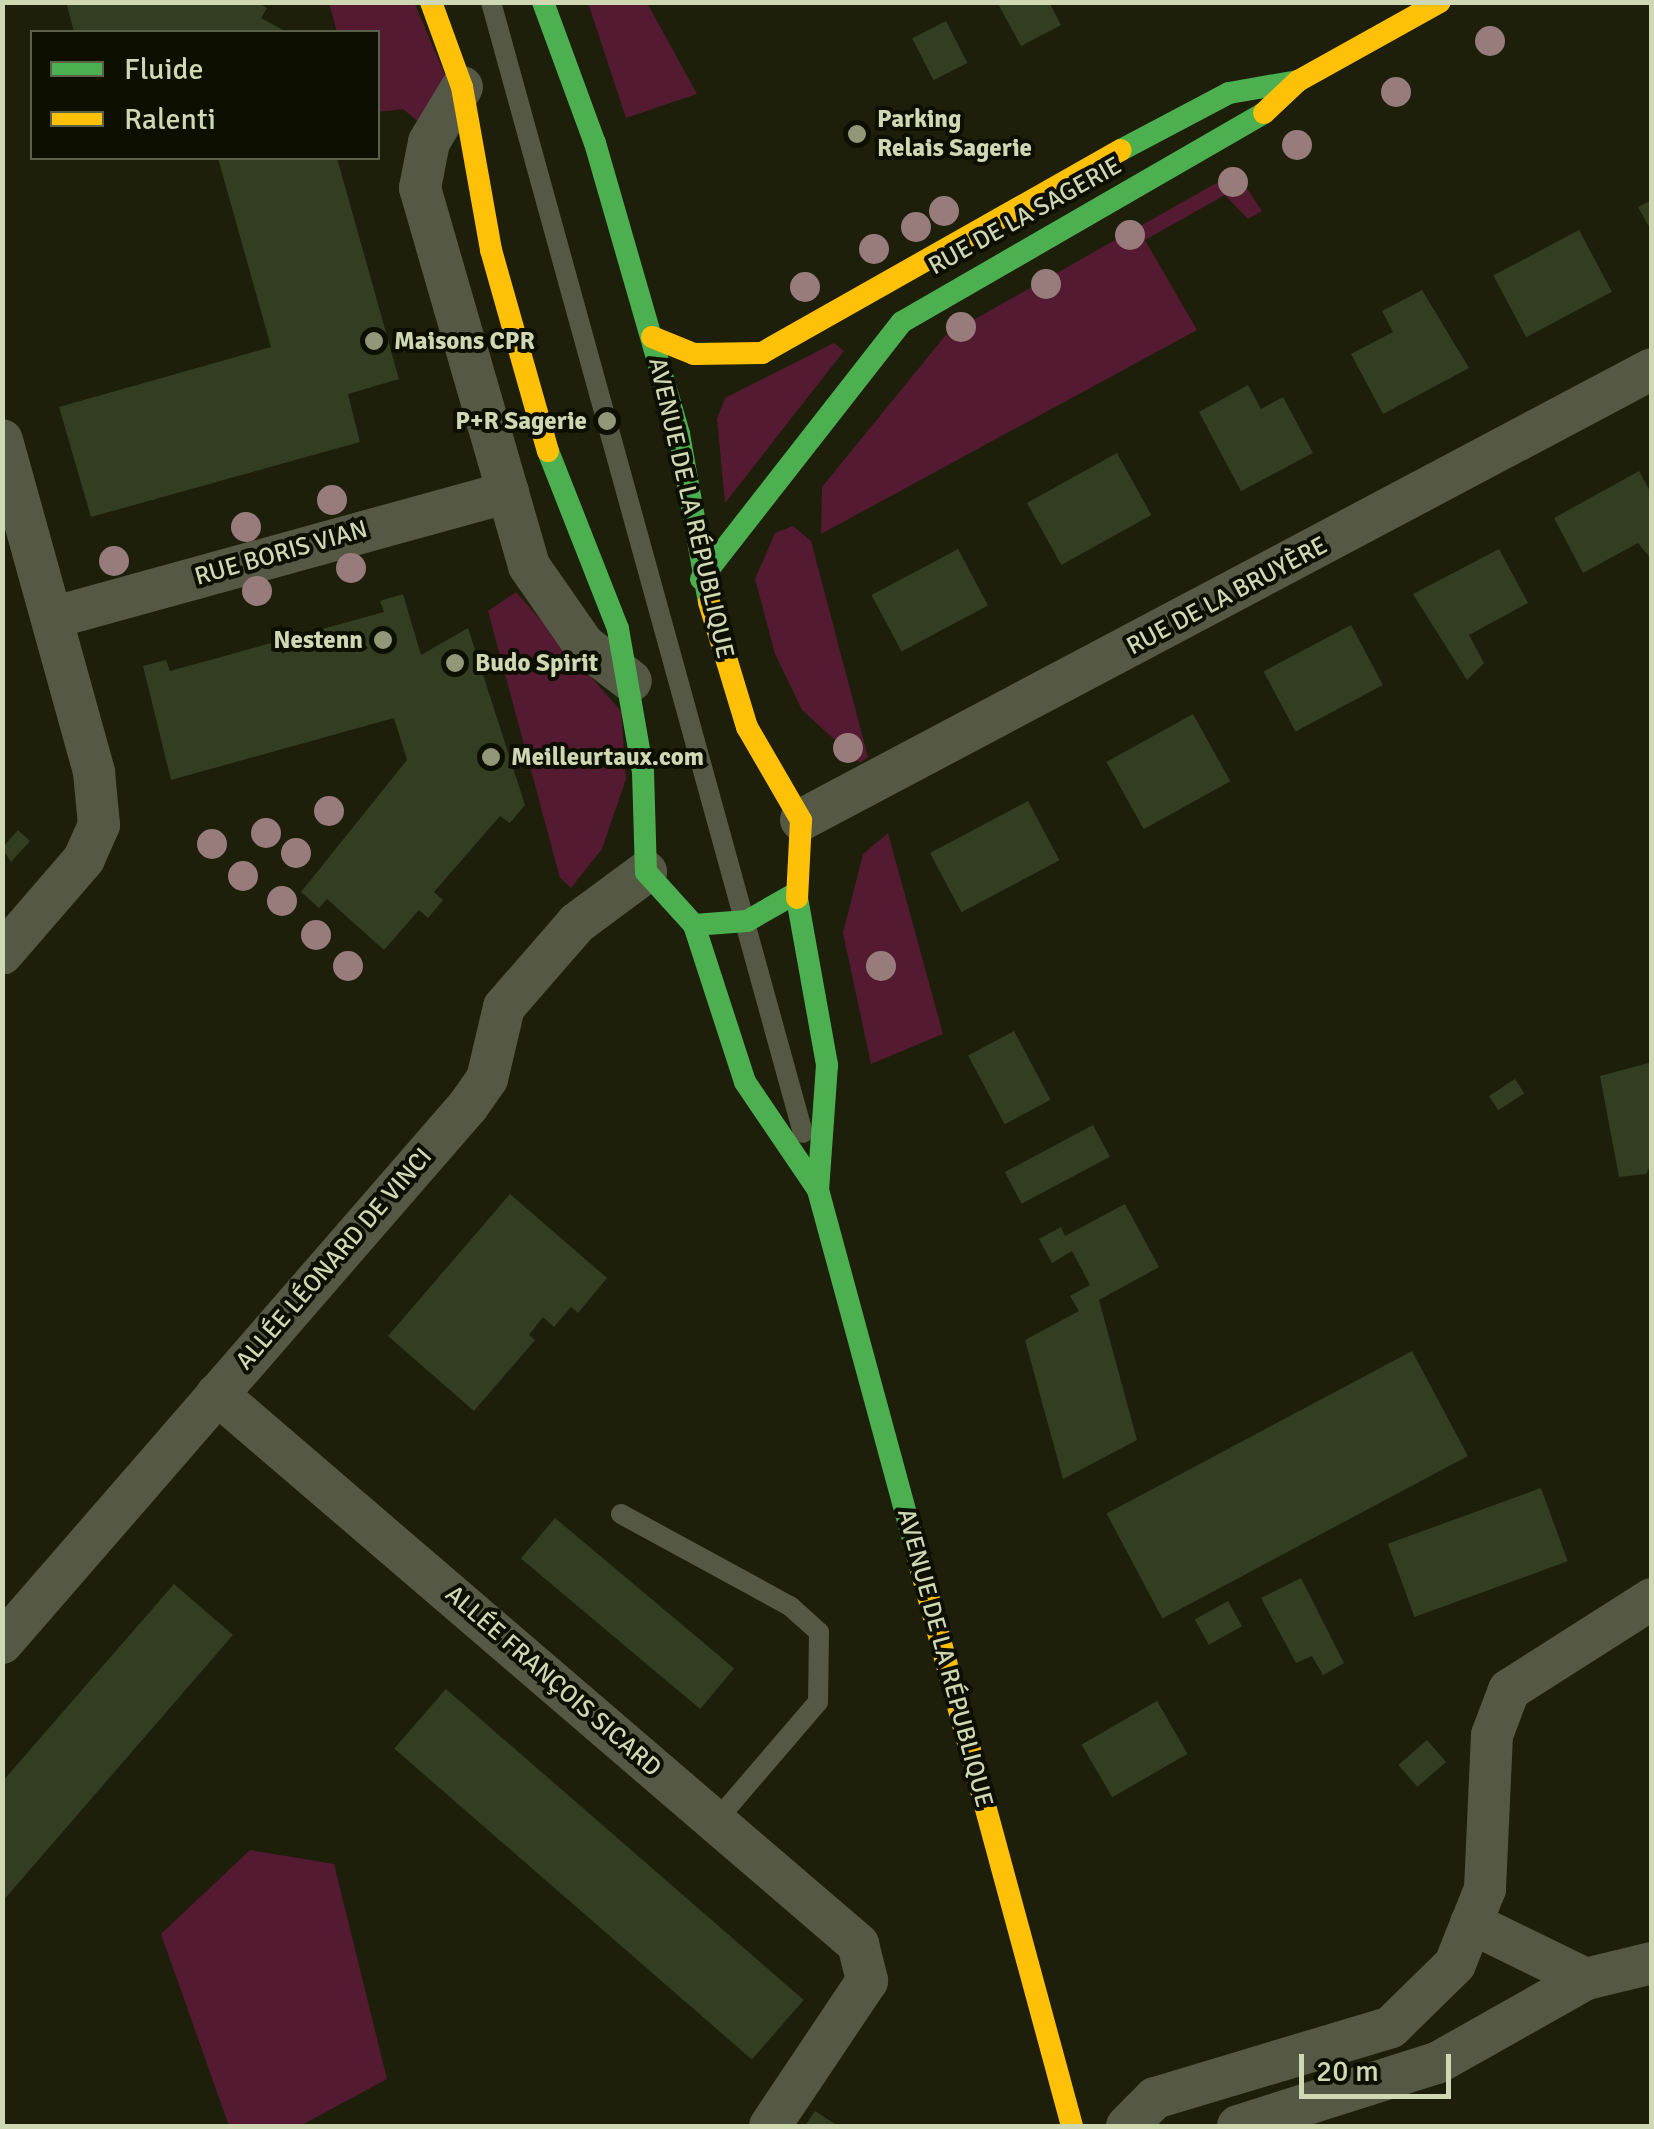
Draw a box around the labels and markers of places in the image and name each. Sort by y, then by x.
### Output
place label: Parking Relais Sagerie [877,105,1032,164]
marker: Parking Relais Sagerie [846,123,868,145]
place label: Maisons CPR [394,326,535,356]
marker: Maisons CPR [363,330,385,352]
place label: P+R Sagerie [455,406,587,436]
marker: P+R Sagerie [596,410,618,432]
place label: Nestenn [273,625,363,655]
marker: Nestenn [372,629,394,651]
place label: Budo Spirit [475,648,598,678]
marker: Budo Spirit [444,652,466,674]
place label: Meilleurtaux.com [511,742,704,772]
marker: Meilleurtaux.com [480,746,502,768]

